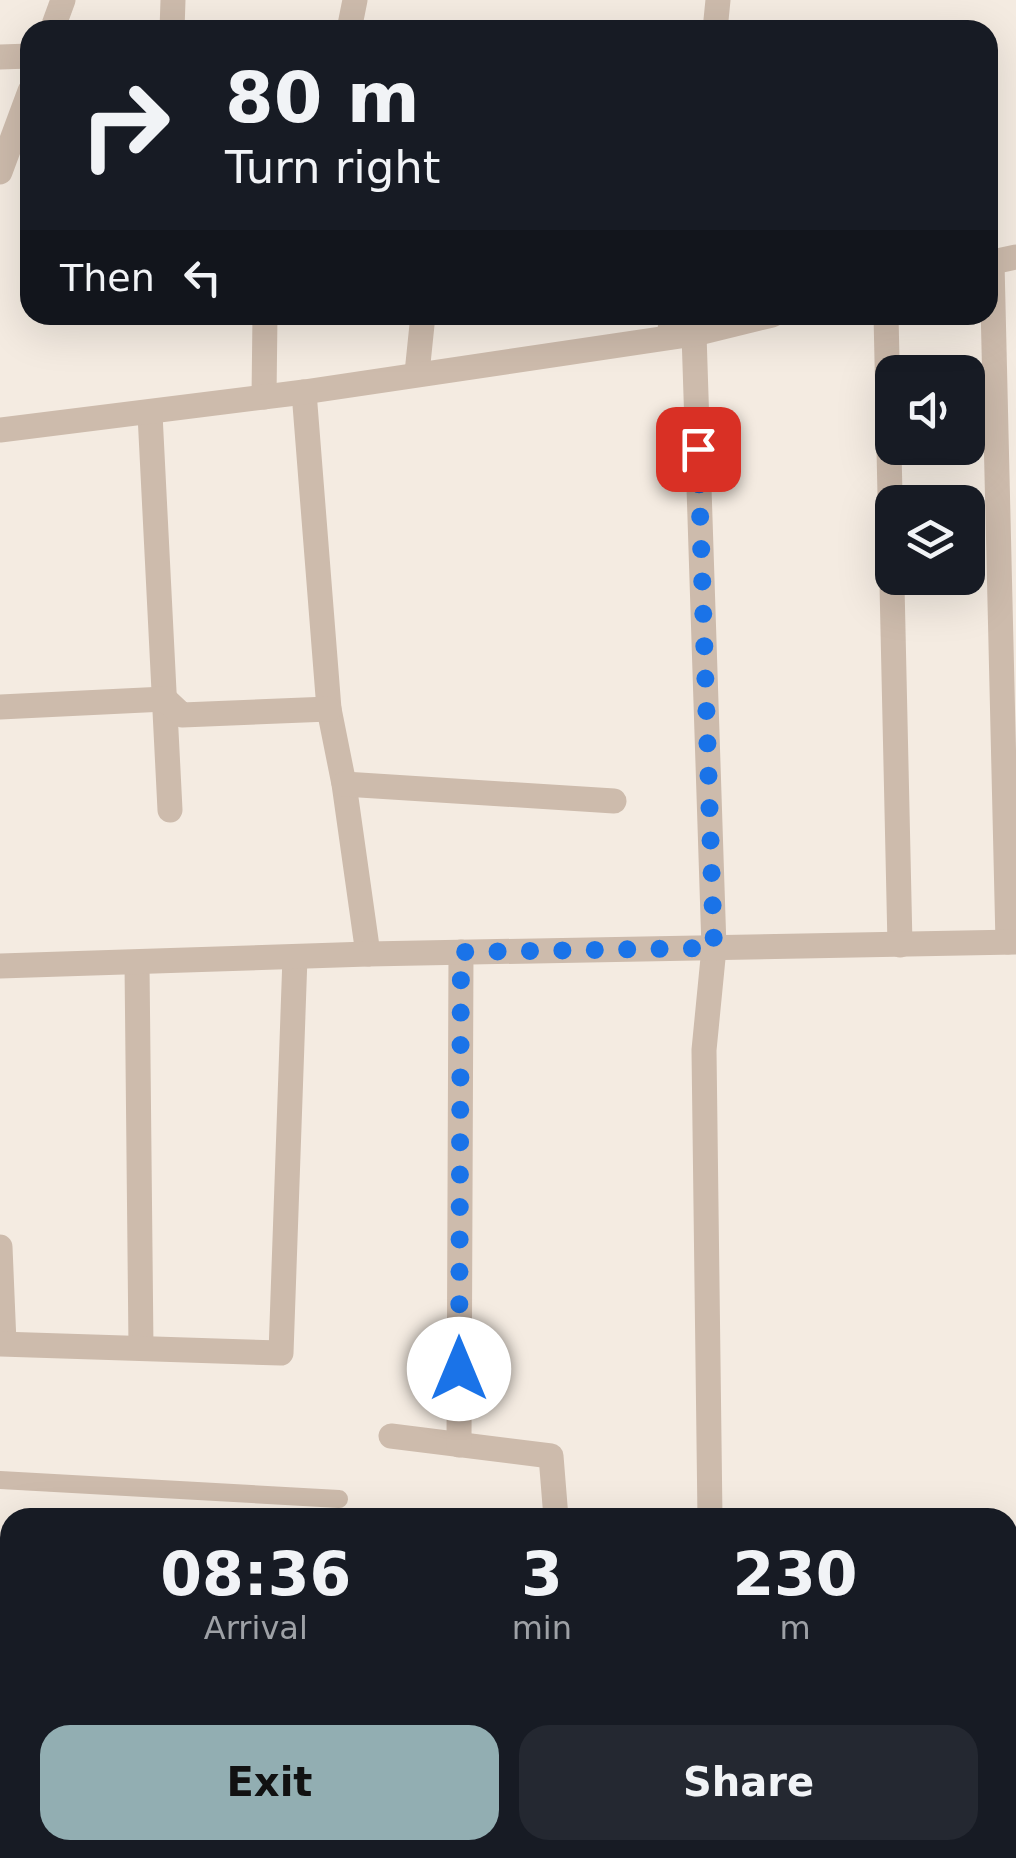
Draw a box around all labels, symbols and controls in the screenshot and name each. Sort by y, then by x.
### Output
text: 80 m [225,57,420,139]
icon: right [60,60,190,190]
text: Turn right [225,141,440,194]
icon: left [175,250,230,305]
text: Then [60,256,155,300]
map controls [875,355,985,595]
button: sound [875,355,985,465]
pin [656,407,741,492]
icon: arrive [671,422,726,477]
button: layers [875,485,985,595]
position arrow [407,1317,511,1421]
text: 08:36 [160,1539,351,1609]
text: 3 [521,1539,563,1609]
text: 230 [732,1539,858,1609]
text: Arrival [204,1609,308,1647]
text: min [512,1609,572,1647]
text: m [779,1609,811,1647]
button: Exit [40,1725,499,1840]
button: Share [519,1725,978,1840]

